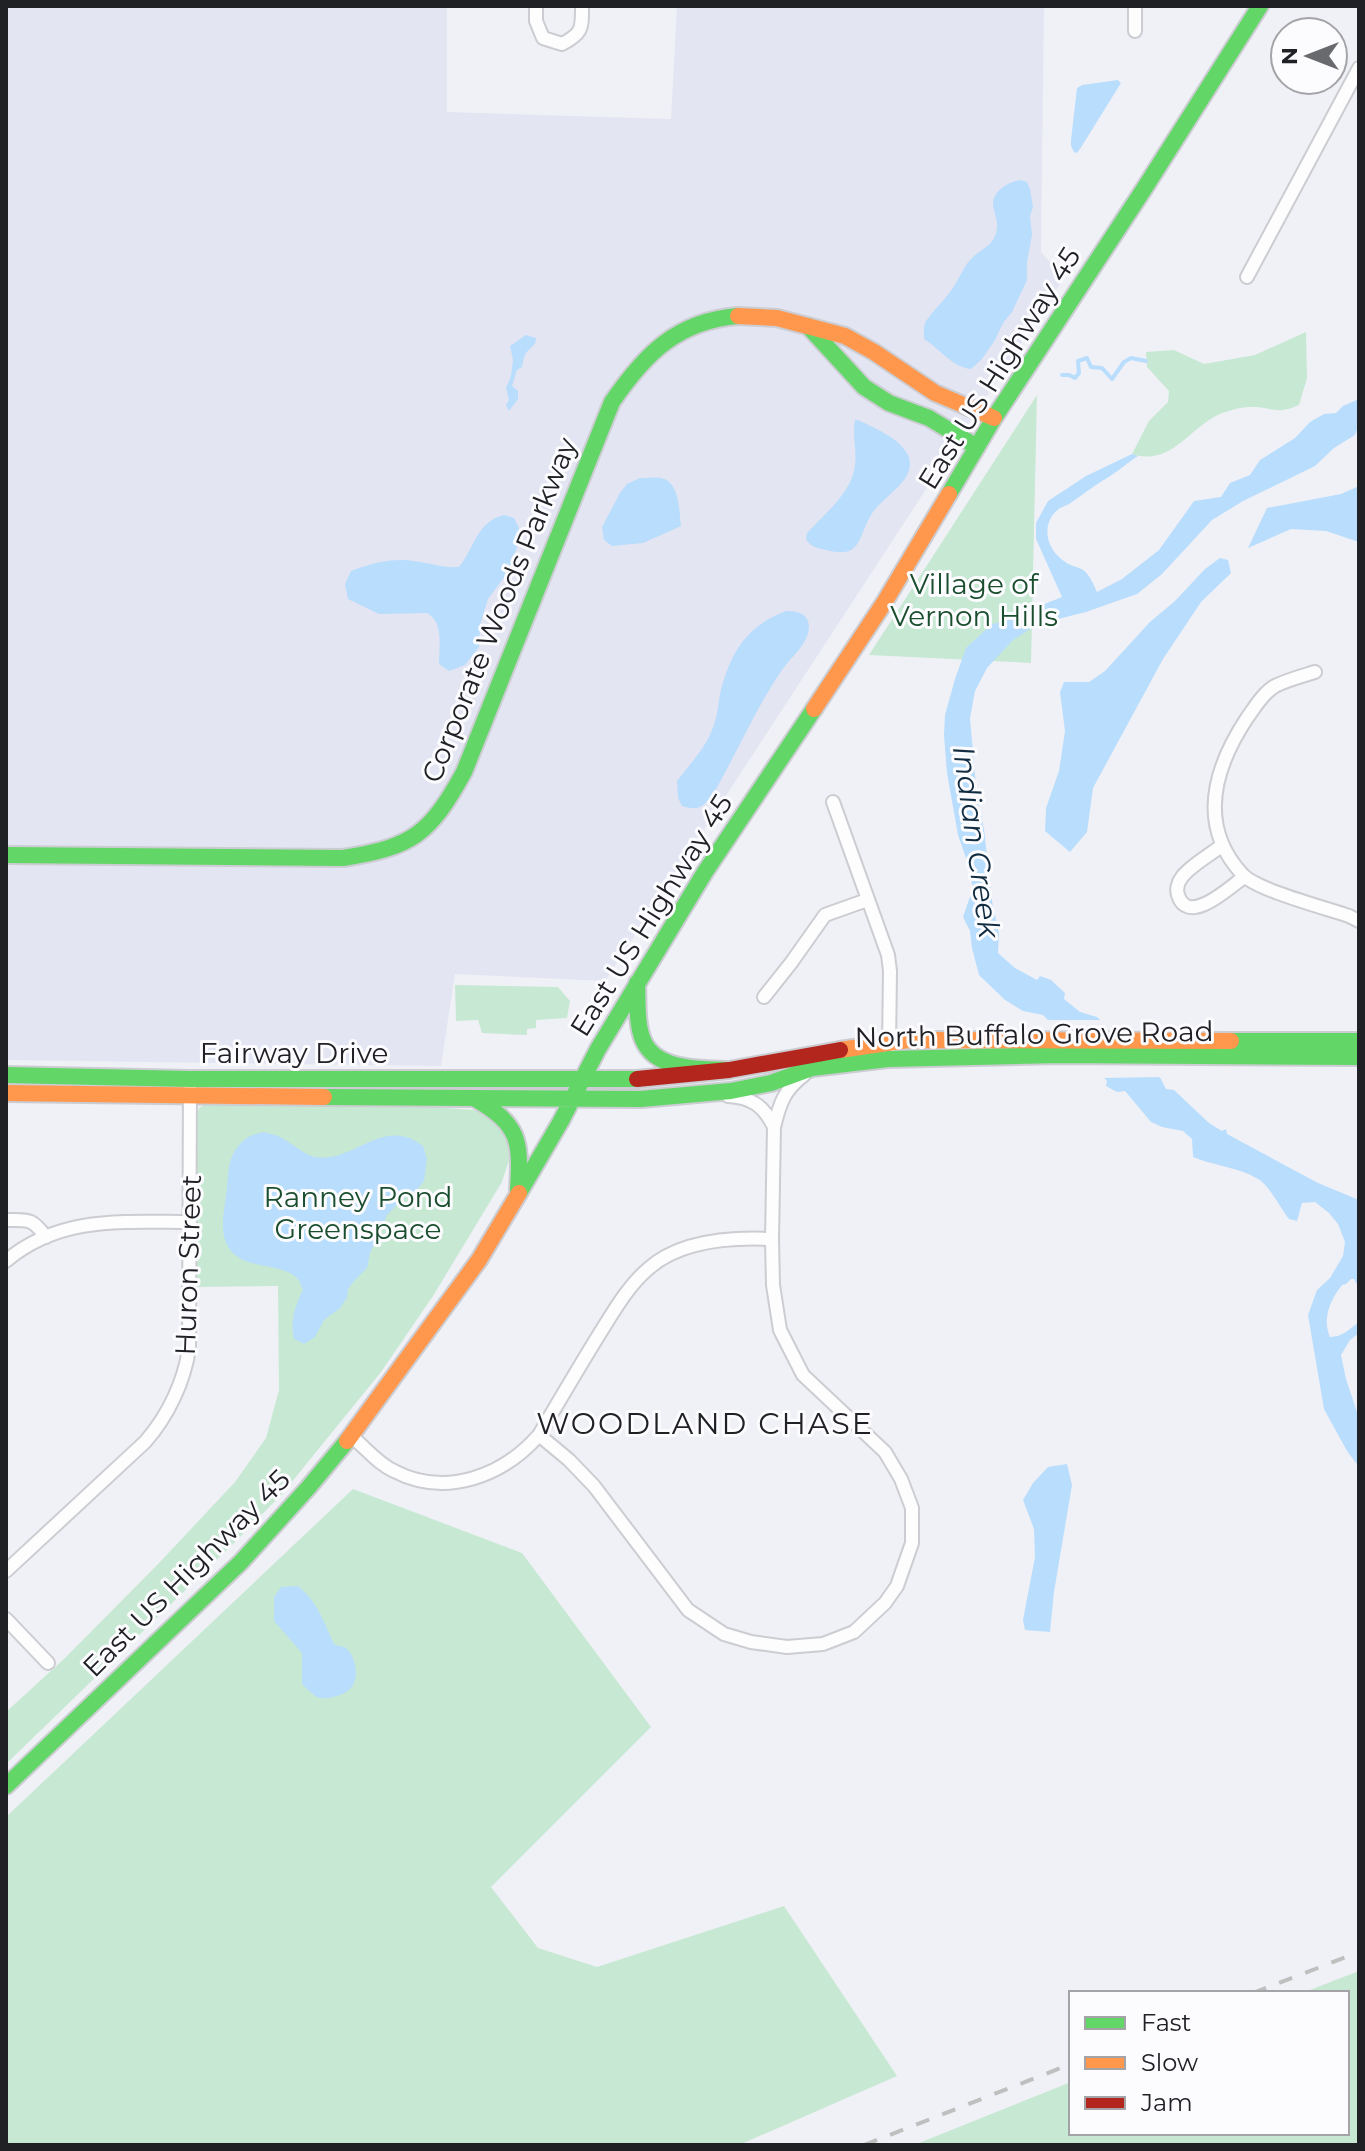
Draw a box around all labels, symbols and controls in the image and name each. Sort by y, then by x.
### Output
north arrow [1269,16,1349,96]
text: N [1276,47,1303,65]
street label: East US Highway 45 [911,241,1087,495]
street label: Corporate Woods Parkway [414,432,584,787]
park label: Village of Vernon Hills [890,567,1058,633]
water label: Indian Creek [945,744,1008,941]
street label: East US Highway 45 [563,788,739,1042]
street label: North Buffalo Grove Road [854,1014,1214,1054]
street label: Fairway Drive [200,1036,388,1070]
street label: Huron Street [168,1174,208,1356]
park label: Ranney Pond Greenspace [264,1180,452,1246]
district label: WOODLAND CHASE [536,1405,874,1442]
street label: East US Highway 45 [75,1462,297,1684]
legend [1069,1991,1349,2135]
text: Fast [1141,2008,1192,2037]
text: Slow [1141,2048,1198,2077]
text: Jam [1140,2088,1193,2117]

